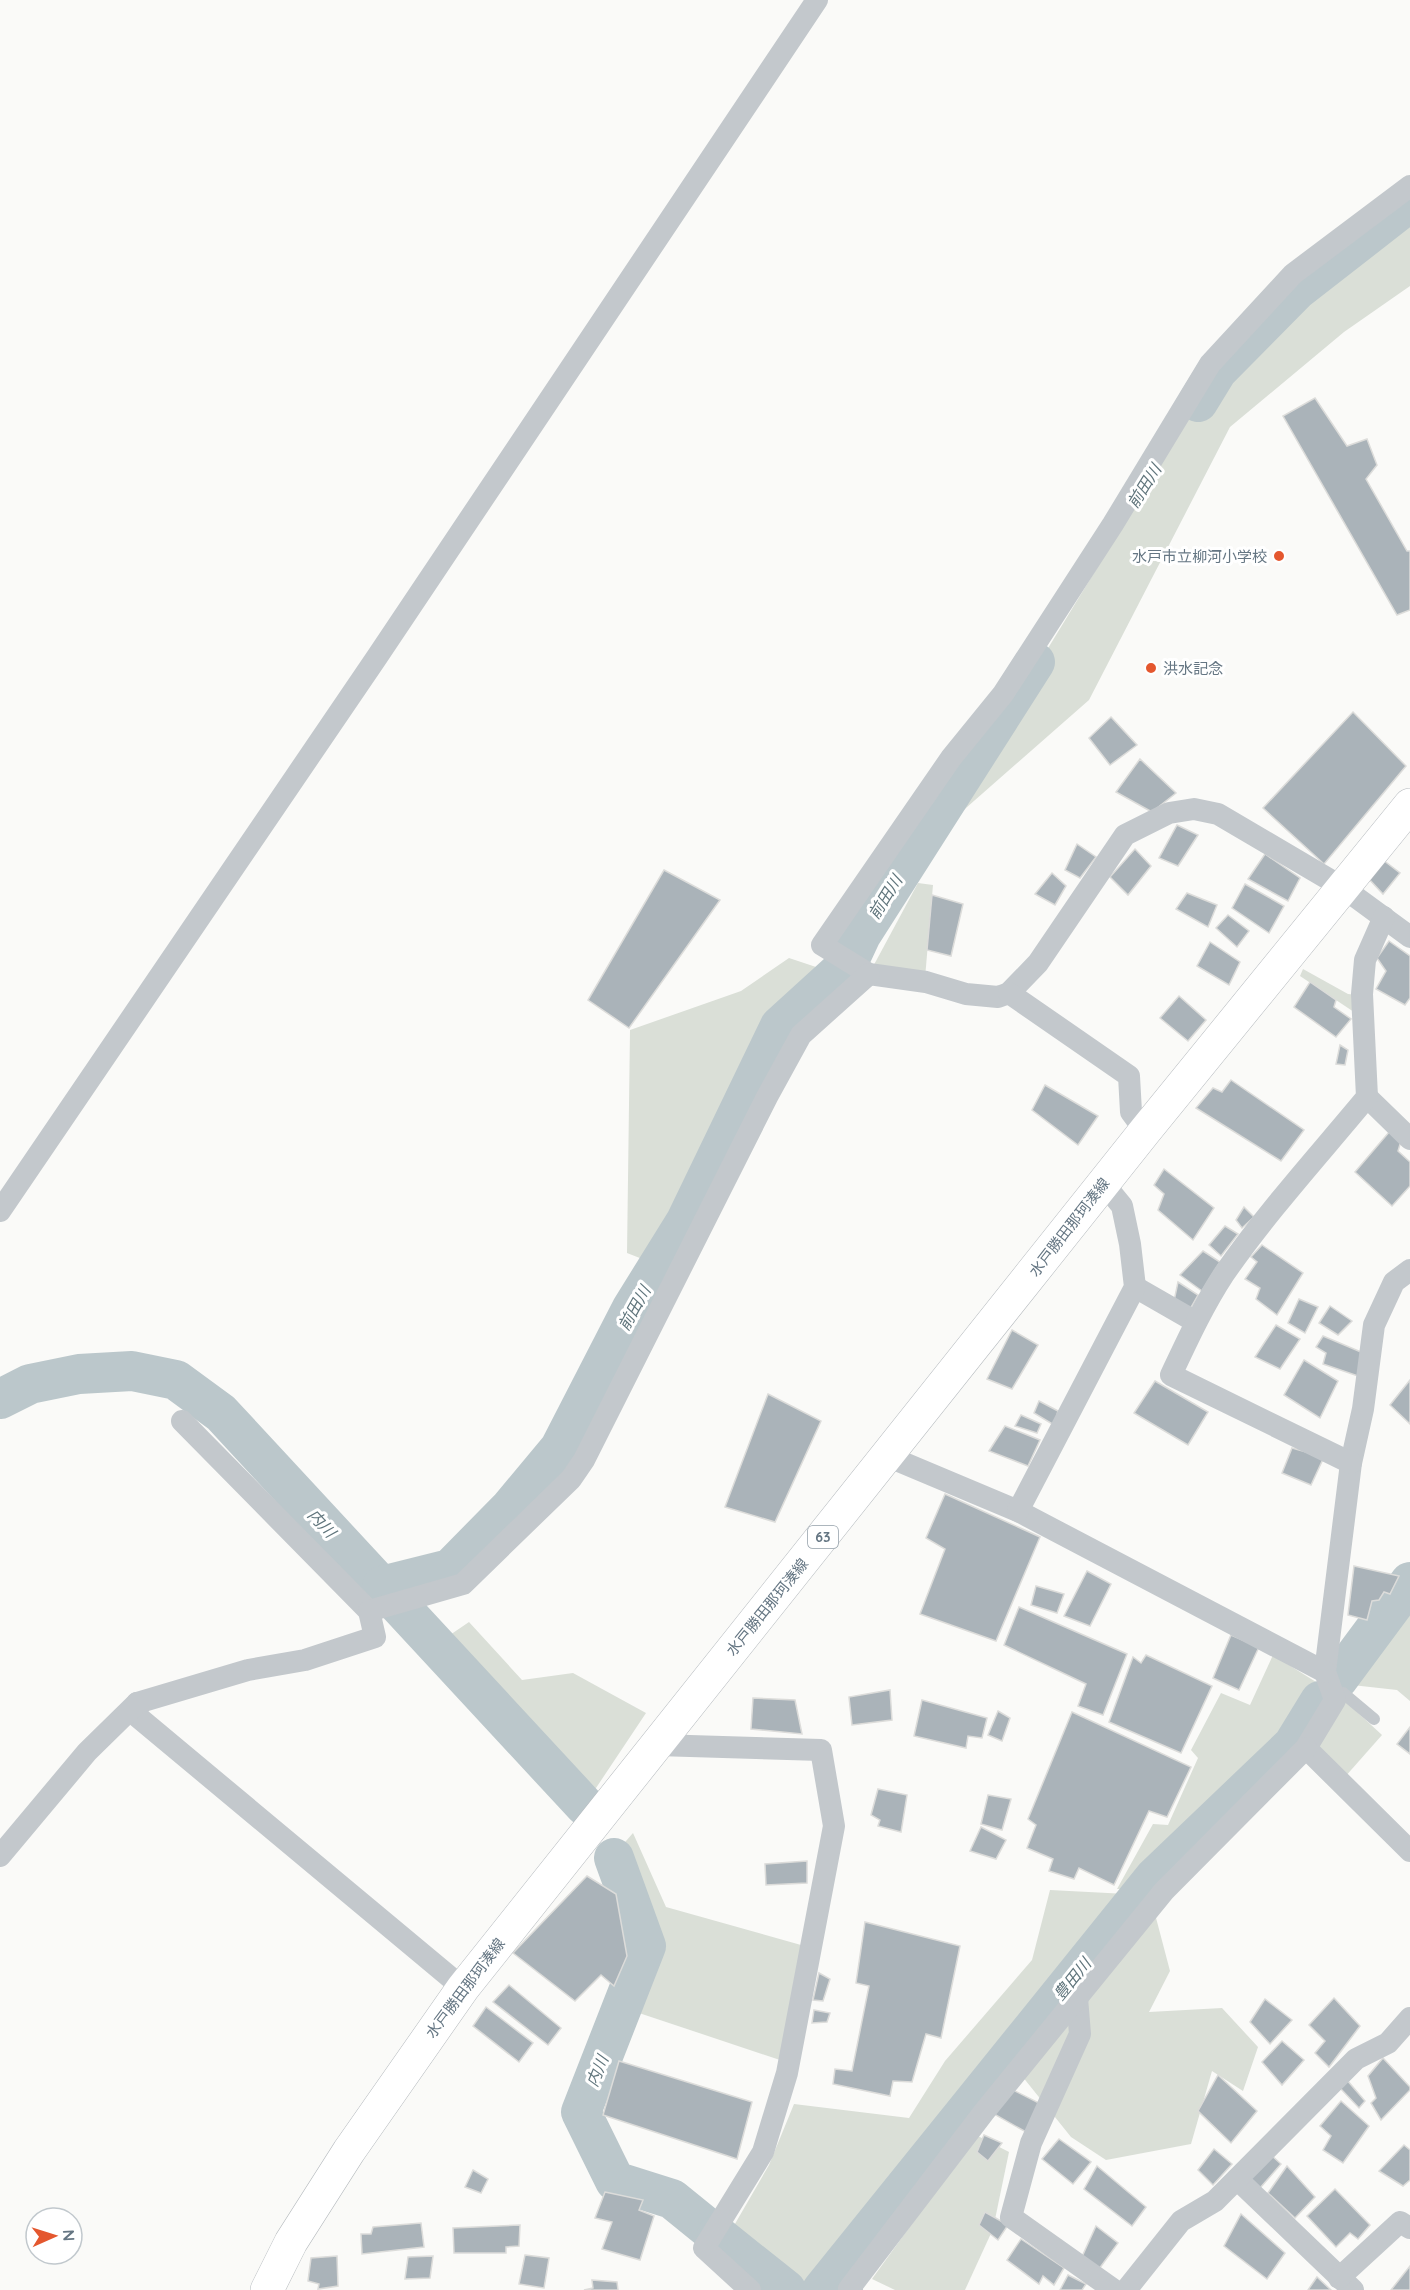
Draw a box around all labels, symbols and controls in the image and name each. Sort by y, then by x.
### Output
water label: 前田川 [1123,459,1166,512]
place label: 水戸市立柳河小学校 [1132,547,1267,566]
marker: 水戸市立柳河小学校 [1272,549,1286,563]
place label: 洪水記念 [1163,659,1223,678]
marker: 洪水記念 [1144,661,1158,675]
water label: 前田川 [864,870,907,923]
street label: 水戸勝田那珂湊線 [1025,1174,1113,1280]
water label: 前田川 [614,1280,655,1334]
water label: 内川 [304,1504,342,1543]
road number: 63 [808,1526,838,1548]
street label: 水戸勝田那珂湊線 [722,1554,812,1660]
street label: 水戸勝田那珂湊線 [421,1934,509,2042]
water label: 豊田川 [1049,1953,1096,2004]
water label: 内川 [582,2051,613,2090]
north arrow [24,2206,84,2266]
text: N [59,2229,79,2242]

